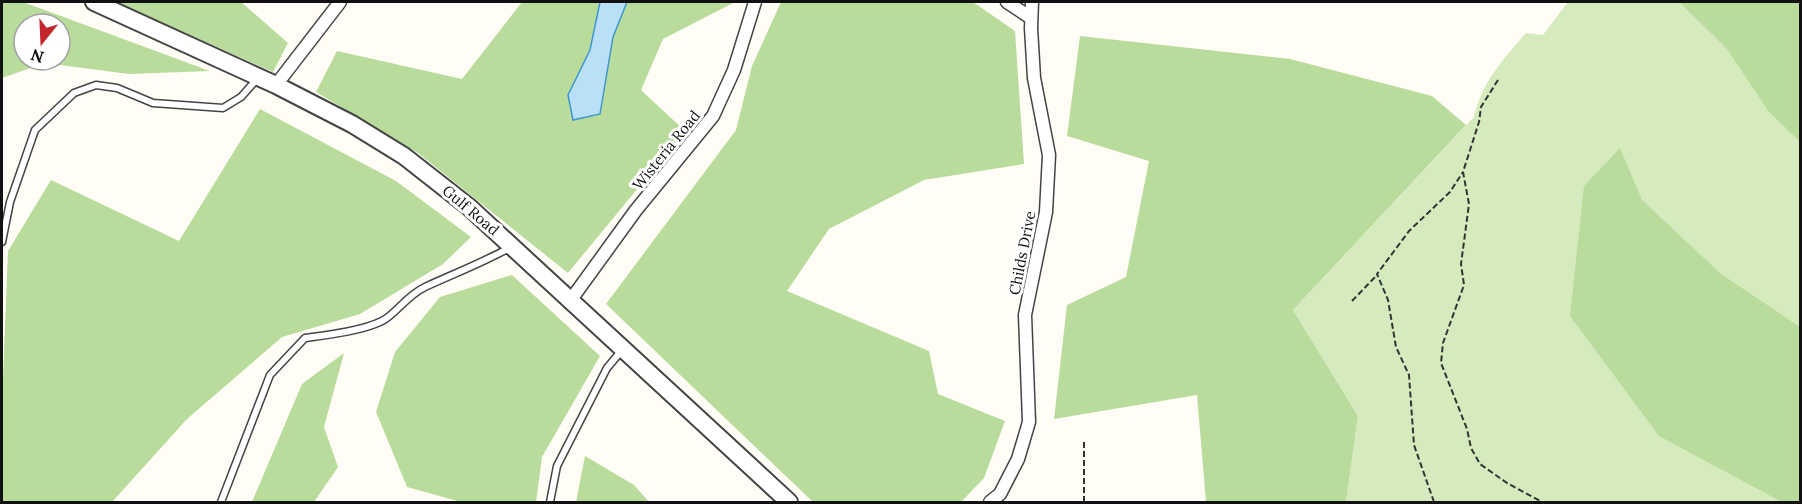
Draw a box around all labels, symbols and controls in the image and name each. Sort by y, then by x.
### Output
north arrow [12,12,72,72]
text: N [28,45,46,68]
street label: Wisteria Road [628,106,704,194]
street label: Gulf Road [439,181,503,239]
street label: Childs Drive [1005,209,1039,297]

